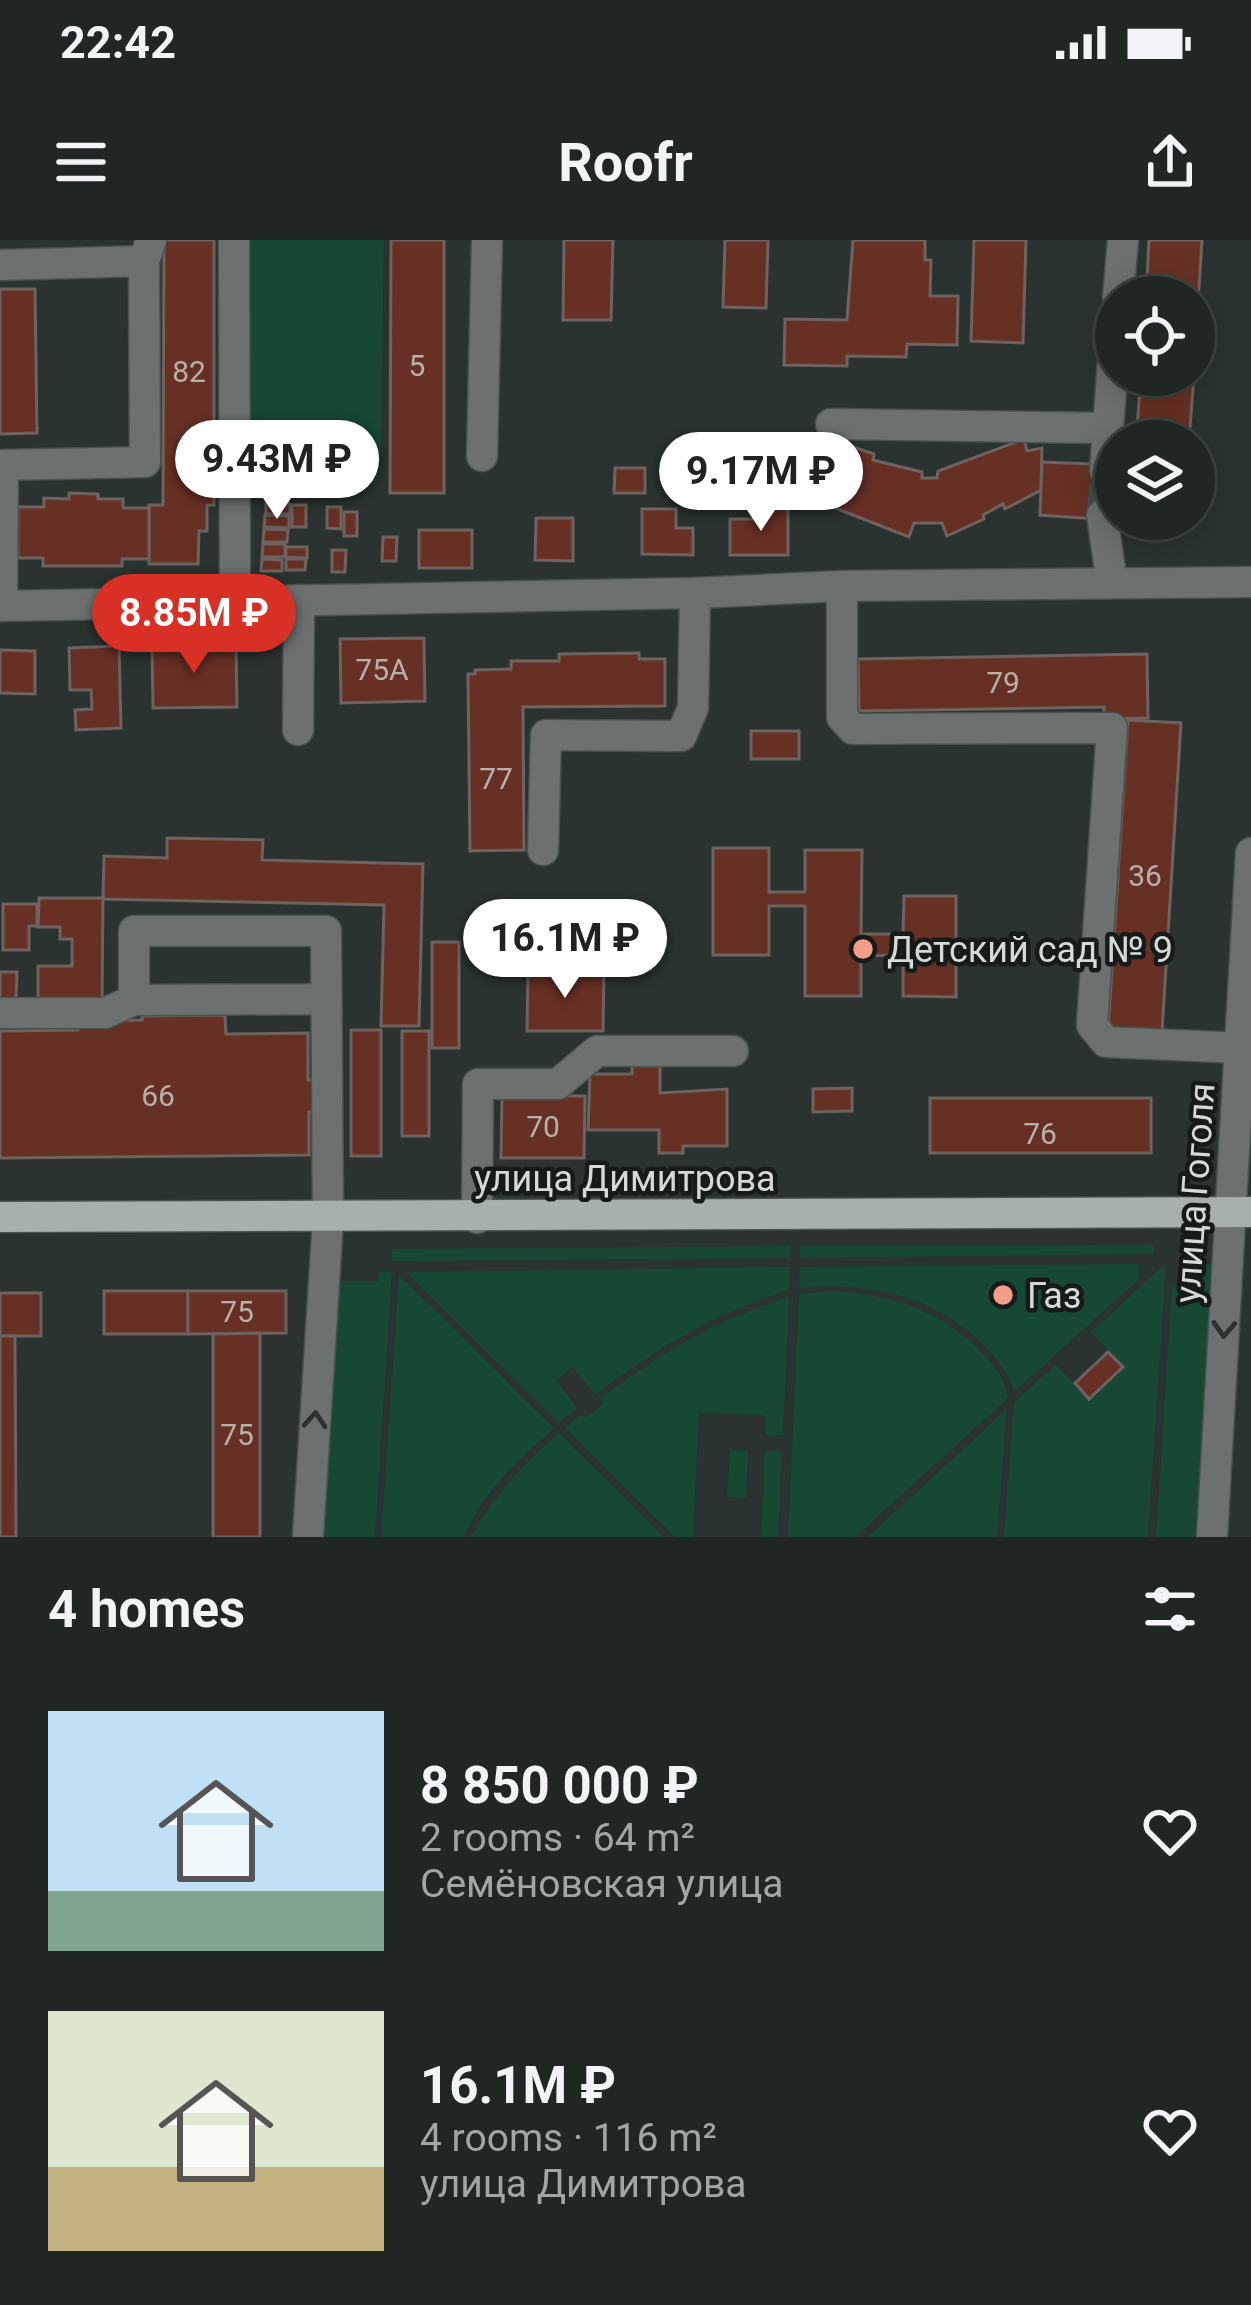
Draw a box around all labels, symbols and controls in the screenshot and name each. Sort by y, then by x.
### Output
text: 22:42 [60,16,176,69]
icon: menu [48,129,114,195]
icon: share [1137,129,1203,195]
text: Roofr [558,131,693,194]
map controls [1095,276,1215,540]
button: locate [1095,276,1215,396]
house number: 5 [409,348,425,383]
house number: 82 [172,354,206,389]
pin: 9.43M ₽ [166,420,388,522]
button: layers [1095,420,1215,540]
pin: 9.17M ₽ [650,432,872,534]
text: 9.43M ₽ [202,436,352,482]
text: 9.17M ₽ [686,448,836,494]
pin: 8.85M ₽ [83,574,305,676]
text: 8.85M ₽ [119,590,269,636]
house number: 75А [355,652,409,687]
house number: 79 [986,665,1020,700]
house number: 77 [479,761,513,796]
house number: 36 [1128,858,1162,893]
pin: 16.1M ₽ [454,899,676,1001]
text: 16.1M ₽ [490,915,640,961]
place label: Детский сад № 9 [887,929,1173,971]
marker: Детский сад № 9 [850,936,876,962]
house number: 66 [141,1078,175,1113]
street label: улица Гоголя [1166,1082,1224,1305]
house number: 70 [526,1109,560,1144]
house number: 76 [1023,1116,1057,1151]
street label: улица Димитрова [474,1158,776,1200]
place label: Газ [1027,1275,1081,1317]
marker: Газ [990,1282,1016,1308]
house number: 75 [220,1294,254,1329]
one-way arrow [1212,1320,1238,1339]
one-way arrow [302,1410,328,1429]
house number: 75 [220,1417,254,1452]
icon: filters [1137,1576,1203,1642]
text: 4 homes [48,1580,245,1639]
text: 8 850 000 ₽ [420,1756,699,1815]
icon: home [144,1759,288,1903]
icon: heart [1137,1798,1203,1864]
text: 2 rooms · 64 m² [420,1815,695,1861]
text: Семёновская улица [420,1861,784,1907]
text: 16.1M ₽ [420,2056,616,2115]
icon: home [144,2059,288,2203]
icon: heart [1137,2098,1203,2164]
text: 4 rooms · 116 m² [420,2115,717,2161]
text: улица Димитрова [420,2161,746,2207]

